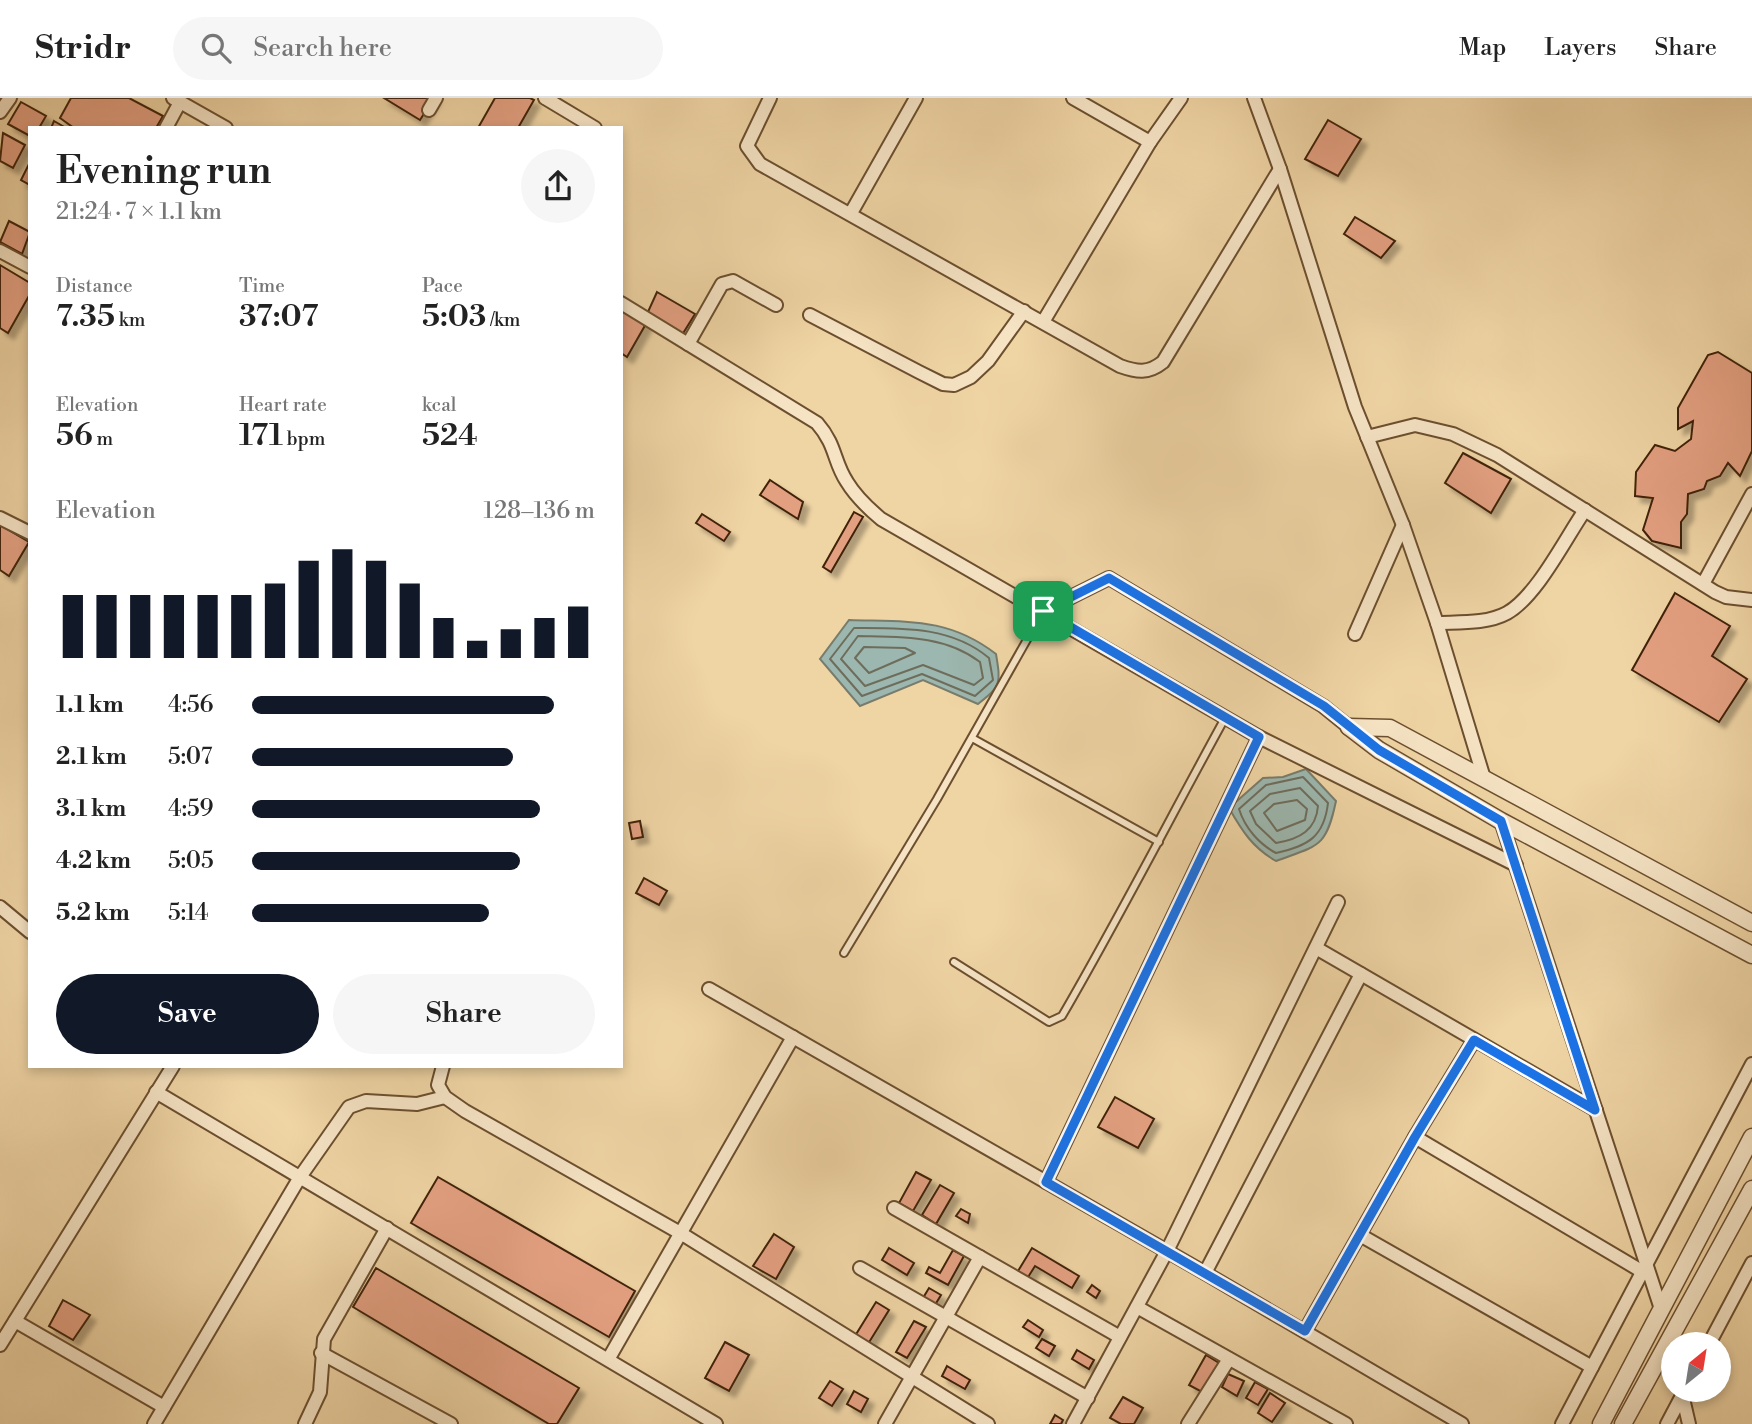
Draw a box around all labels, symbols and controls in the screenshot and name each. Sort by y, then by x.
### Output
search box [173,17,663,80]
text: Stridr [35,28,131,69]
icon: search [197,29,235,67]
text: Search here [253,32,392,64]
text: Map [1459,33,1506,63]
text: Layers [1544,33,1616,63]
text: Share [1654,33,1717,63]
text: Evening run [56,148,271,195]
button: share [521,149,595,223]
text: 21:24 · 7 × 1.1 km [56,198,222,226]
text: Distance [56,274,133,298]
text: Time [239,274,285,298]
text: Pace [422,274,463,298]
text: 7.35 [56,298,115,336]
text: 37:07 [239,298,318,336]
text: 5:03 [422,298,486,336]
text: km [115,308,145,332]
text: /km [486,308,520,332]
text: Elevation [56,393,138,417]
text: Heart rate [239,393,327,417]
text: kcal [422,393,456,417]
text: 56 [56,417,93,455]
text: 171 [239,417,283,455]
text: 524 [422,417,478,455]
text: m [93,427,113,451]
text: bpm [283,427,325,451]
text: Elevation [56,497,156,525]
text: 128–136 m [484,497,595,525]
pin [1013,581,1073,641]
icon: arrive [1024,592,1062,630]
text: 1.1 km [56,691,124,719]
text: 4:56 [168,691,214,719]
text: 2.1 km [56,743,127,771]
text: 5:07 [168,743,212,771]
text: 3.1 km [56,795,126,823]
text: 4:59 [168,795,214,823]
text: 4.2 km [56,847,131,875]
text: 5:05 [168,847,214,875]
text: 5.2 km [56,899,130,927]
text: 5:14 [168,899,209,927]
button: Save [56,974,319,1054]
button: Share [333,974,595,1054]
north arrow [1661,1332,1731,1402]
map controls [1661,1332,1731,1402]

